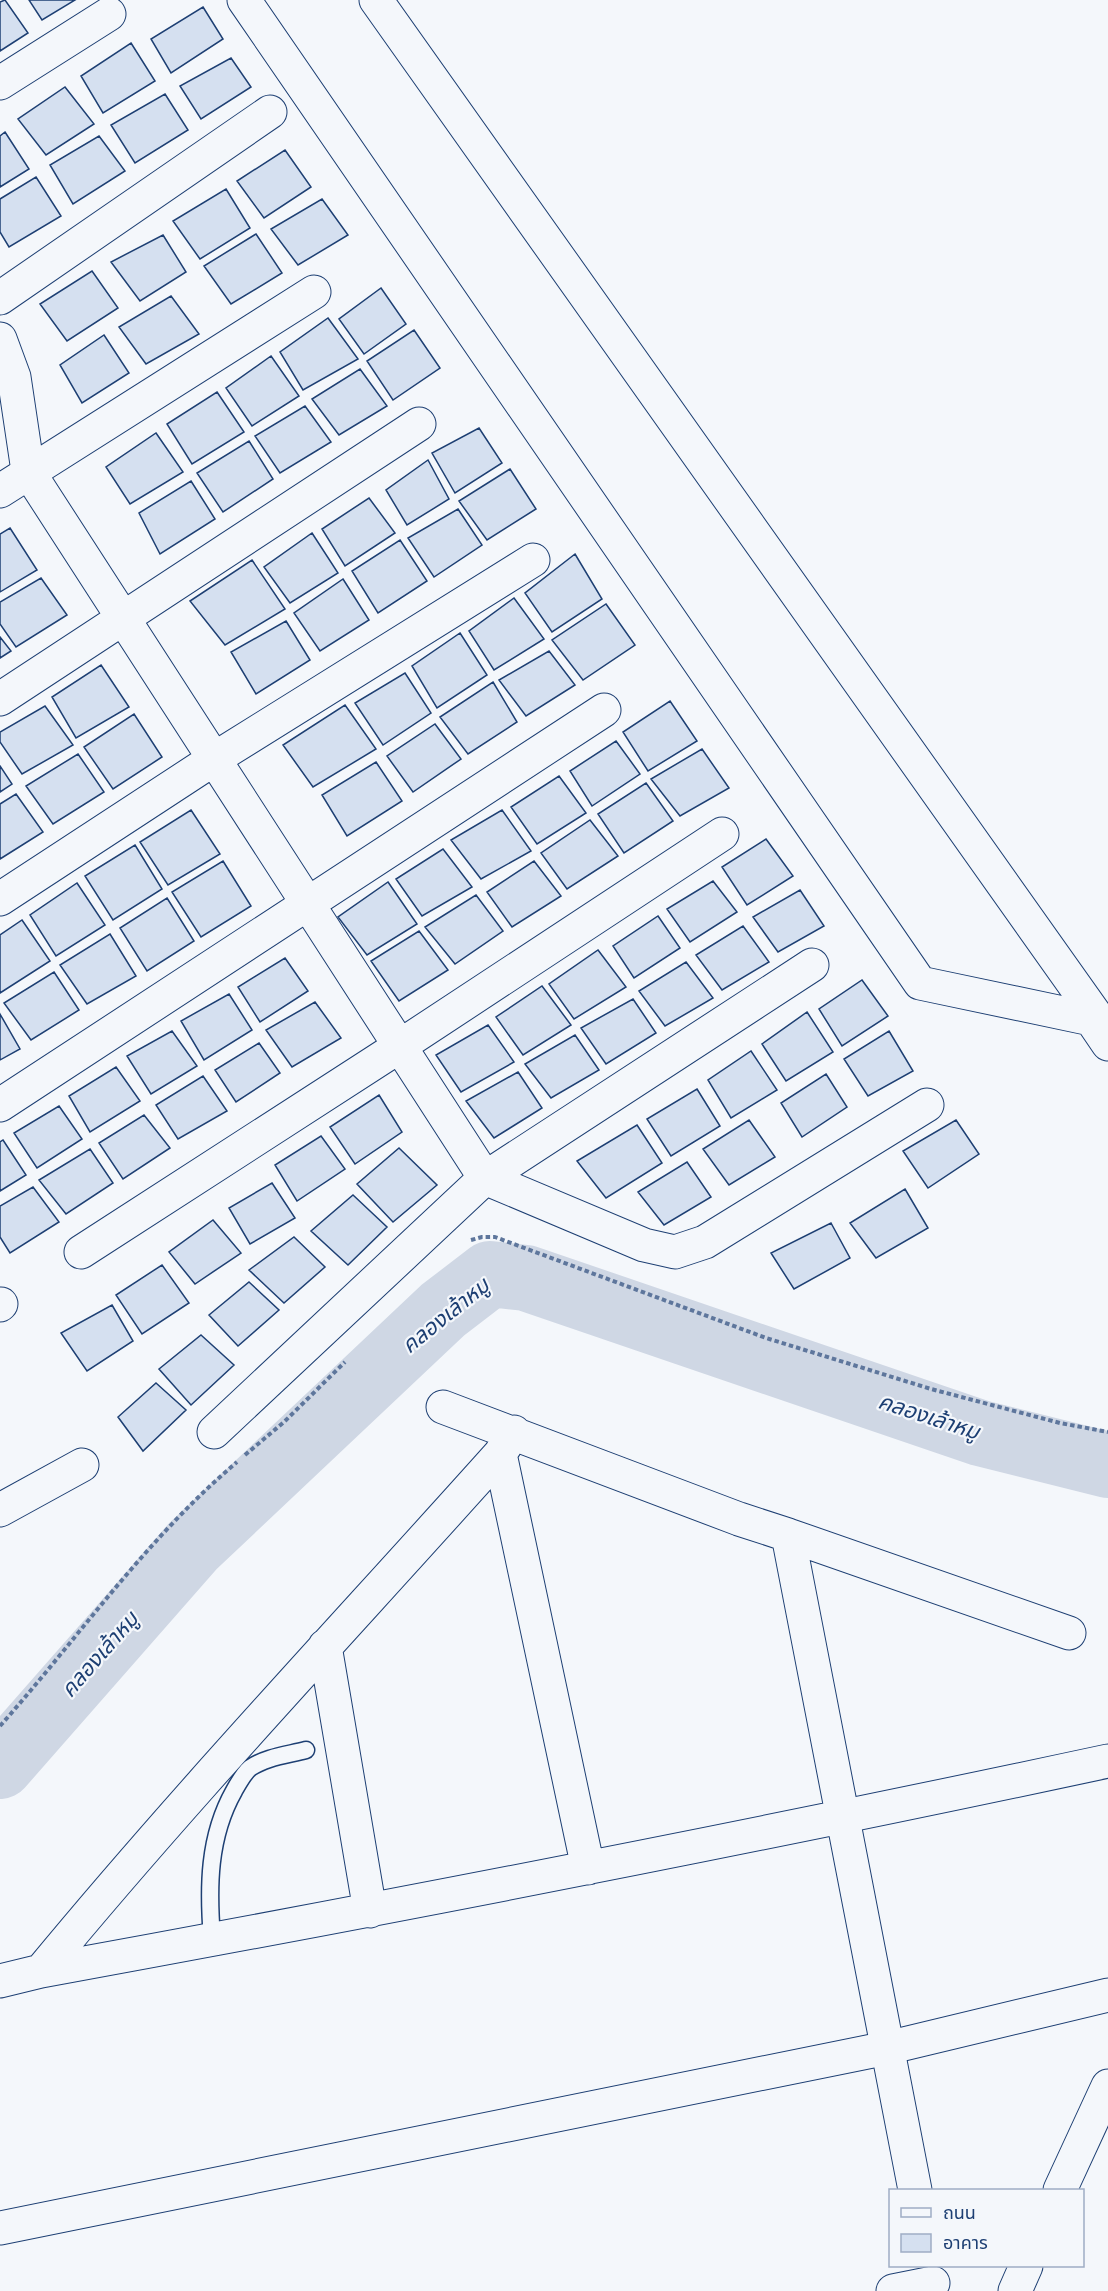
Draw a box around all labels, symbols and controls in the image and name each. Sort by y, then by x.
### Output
water label: คลองเล้าหมู [395,1269,496,1360]
water label: คลองเล้าหมู [875,1386,985,1447]
water label: คลองเล้าหมู [53,1604,146,1703]
legend [889,2189,1084,2267]
text: ถนน [943,2200,976,2225]
text: อาคาร [943,2230,988,2255]

